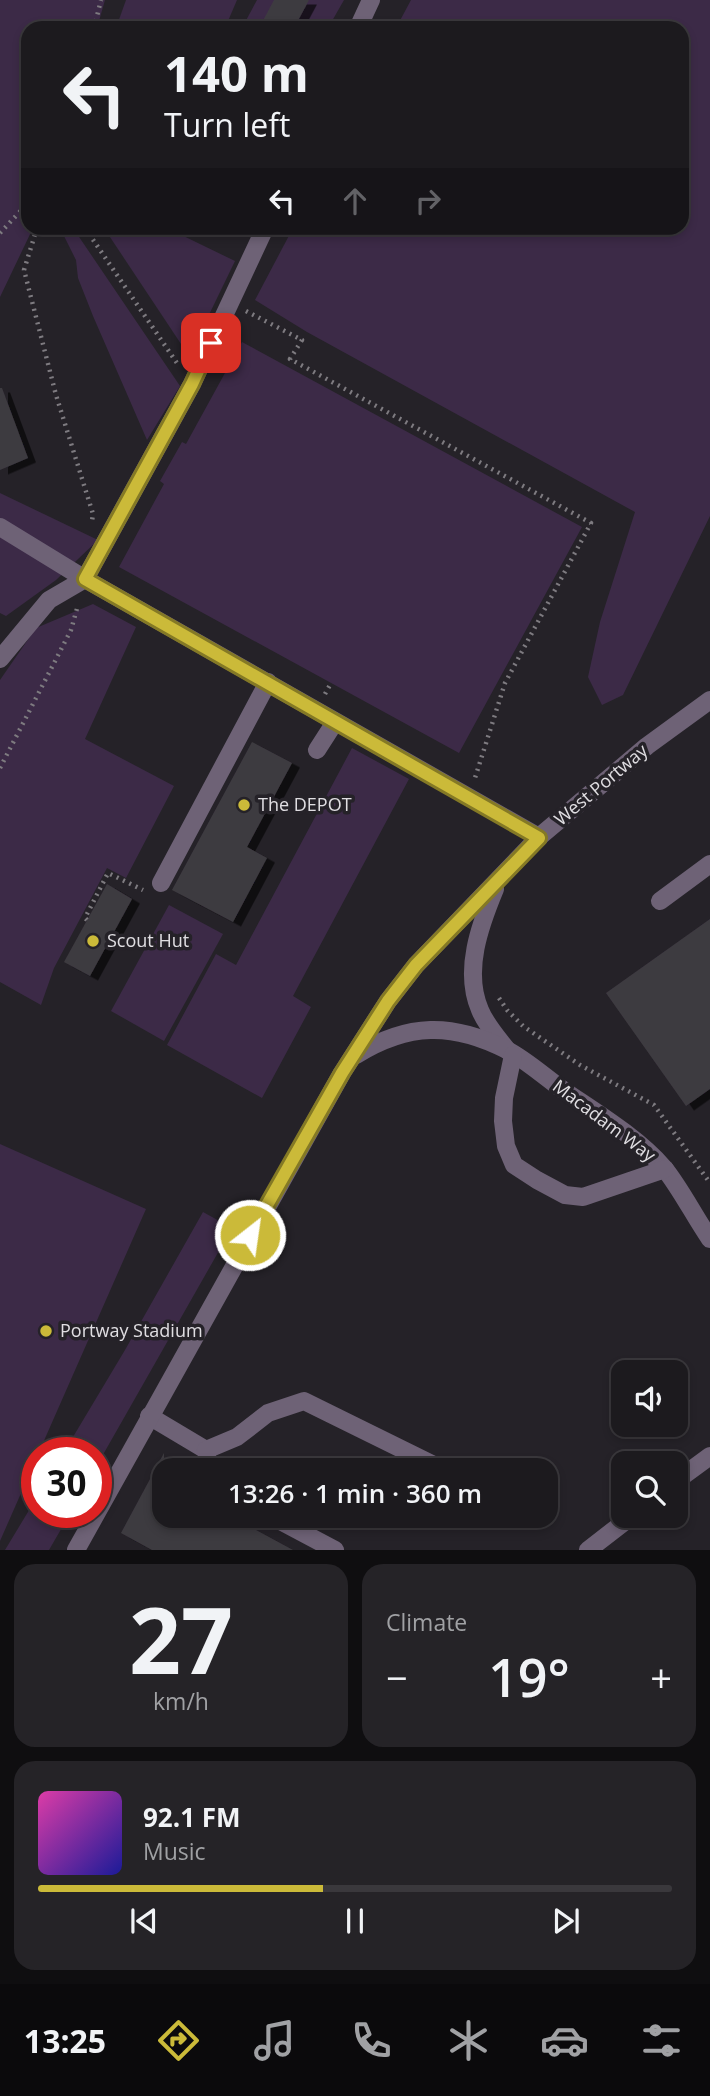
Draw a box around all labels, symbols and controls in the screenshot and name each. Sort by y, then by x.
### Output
text: 140 m [164,40,309,106]
icon: left [49,49,140,140]
text: Turn left [164,103,290,146]
icon: left [263,182,301,220]
icon: ahead [336,182,374,220]
icon: right [409,182,447,220]
pin [181,313,241,373]
icon: arrive [192,324,230,362]
street label: West Portway [549,738,653,830]
place label: The DEPOT [258,792,352,816]
marker: The DEPOT [236,797,252,813]
place label: Scout Hut [107,928,189,952]
marker: Scout Hut [85,933,101,949]
street label: Macadam Way [548,1074,662,1167]
position arrow [213,1198,287,1272]
place label: Portway Stadium [60,1318,203,1342]
marker: Portway Stadium [38,1323,54,1339]
map controls [611,1360,688,1528]
button: sound [611,1360,688,1437]
speed limit sign: 30 [21,1437,112,1528]
button: search [611,1451,688,1528]
text: 13:26 · 1 min · 360 m [228,1475,482,1511]
text: 27 [129,1577,233,1701]
text: Climate [386,1606,467,1638]
text: 19° [488,1641,570,1712]
text: − [386,1651,408,1703]
text: + [650,1651,672,1703]
text: km/h [153,1685,209,1717]
text: 92.1 FM [143,1799,241,1835]
text: Music [143,1835,206,1867]
icon: previous [125,1902,163,1940]
icon: pause [336,1902,374,1940]
icon: next [547,1902,585,1940]
icon: directions [154,2016,203,2065]
icon: music [250,2016,299,2065]
icon: phone [347,2016,396,2065]
icon: climate [444,2016,493,2065]
icon: car [540,2016,589,2065]
icon: filters [637,2016,686,2065]
text: 13:25 [24,2019,106,2062]

